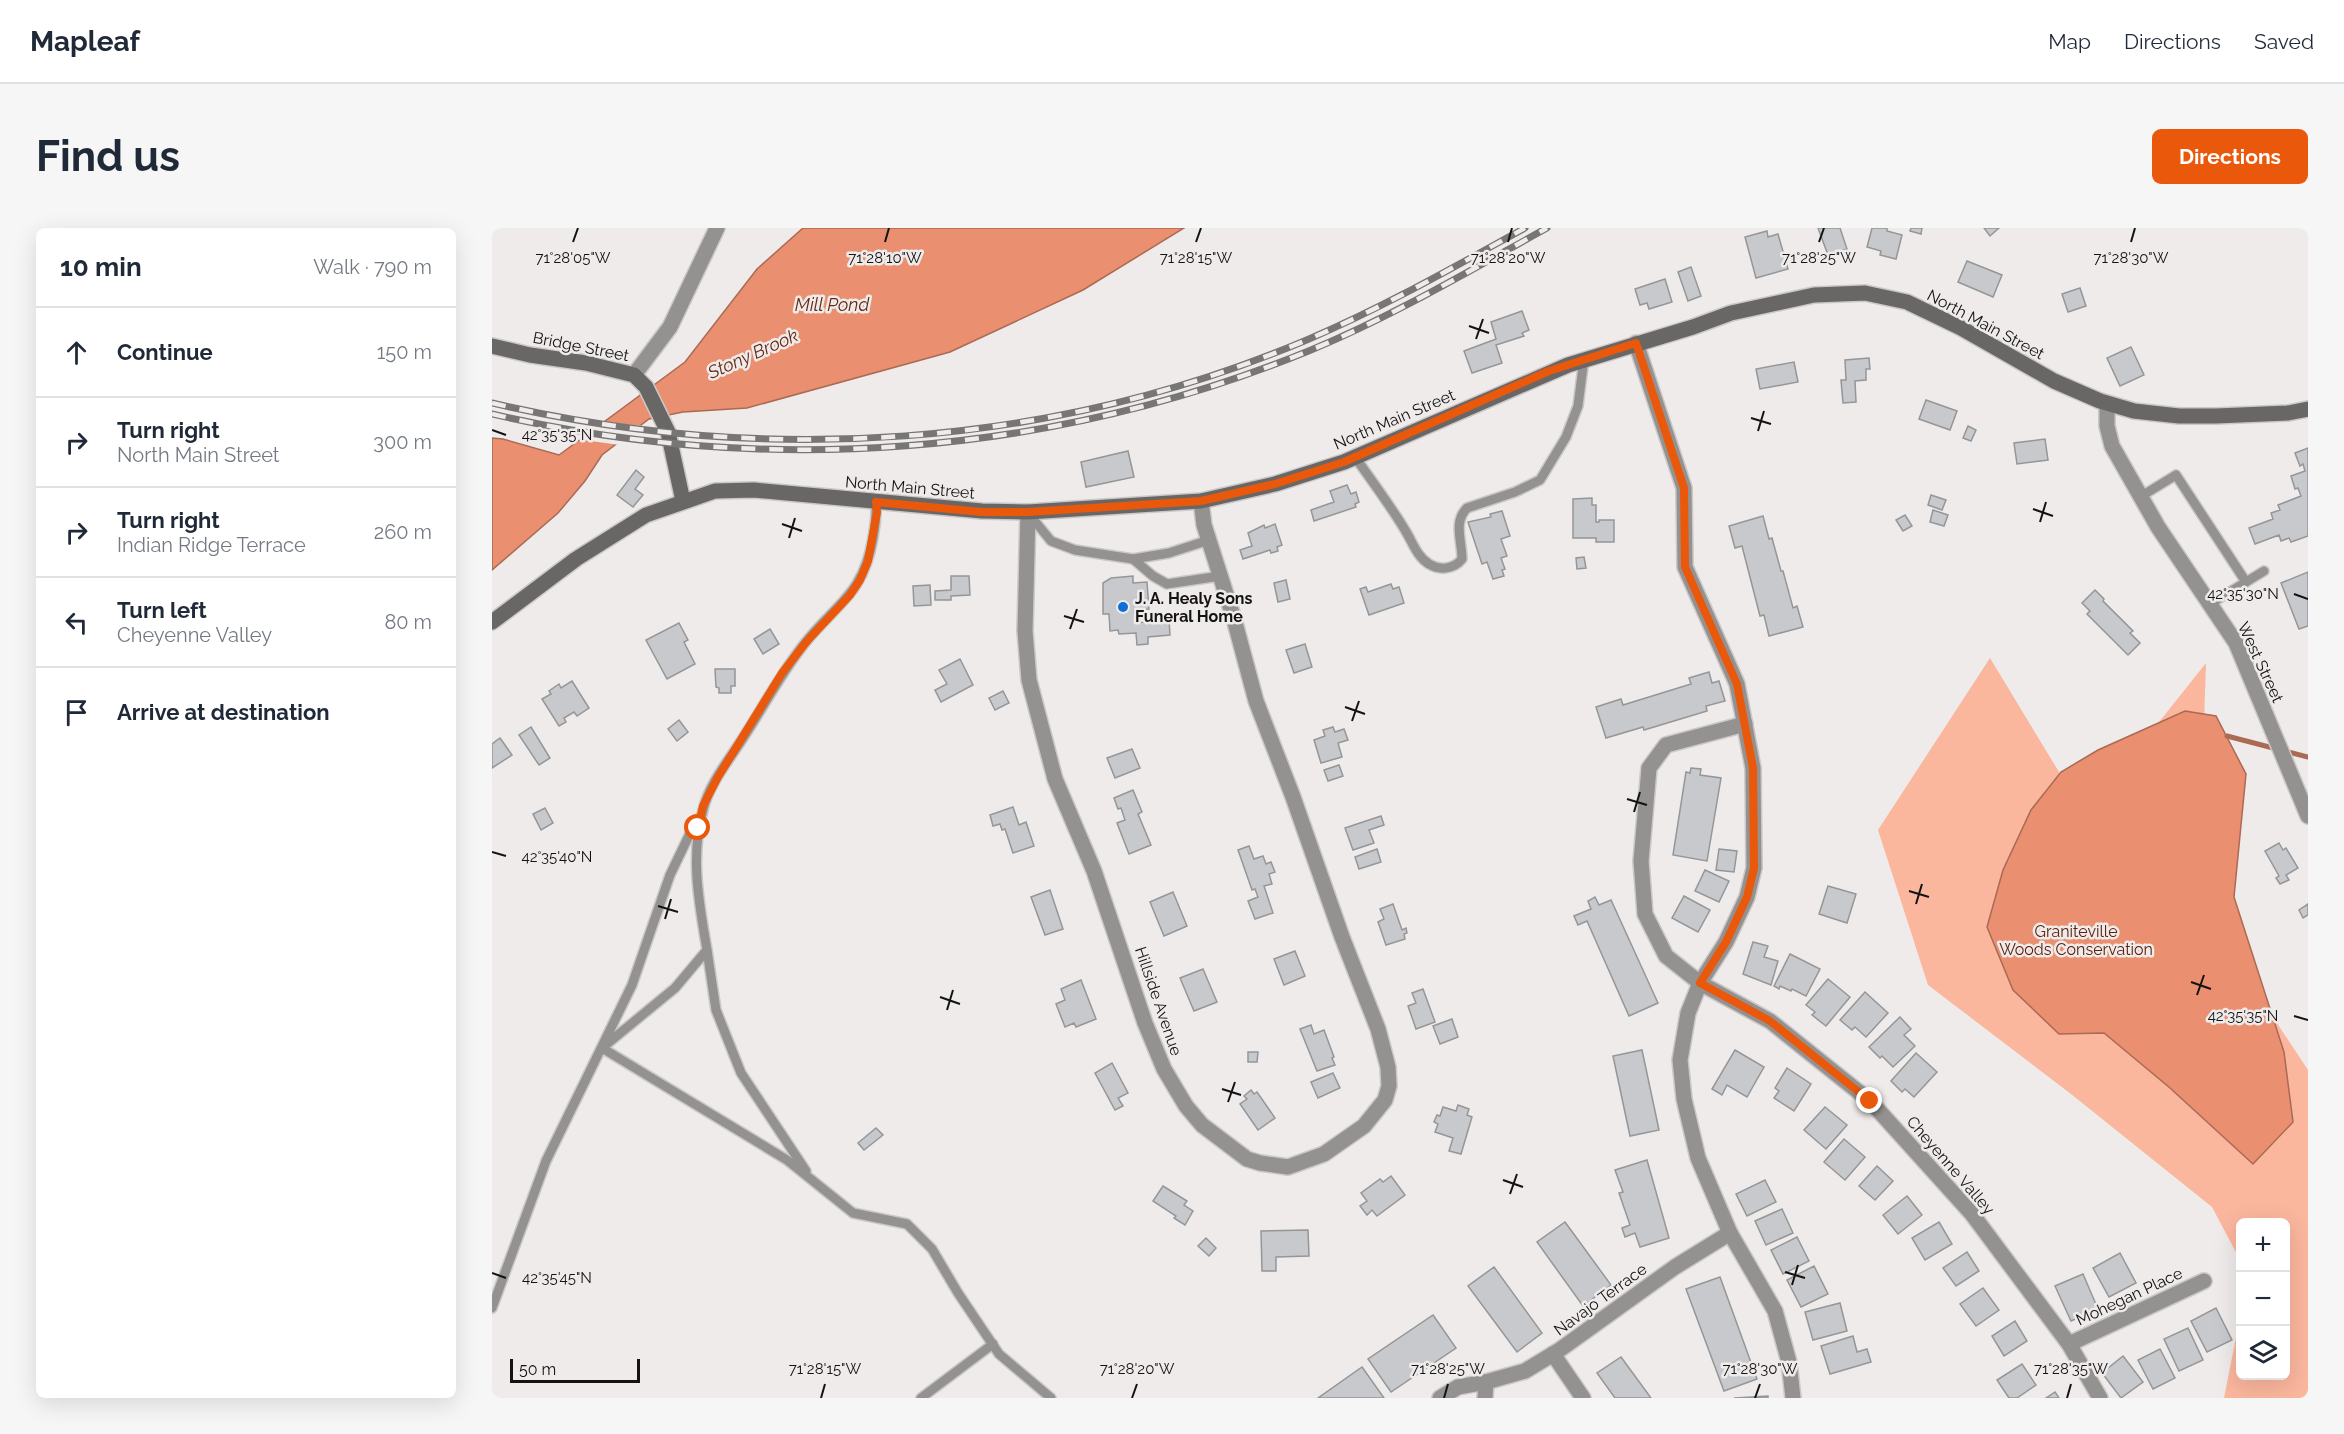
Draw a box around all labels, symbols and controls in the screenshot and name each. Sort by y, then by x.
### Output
text: Mapleaf [30,25,140,58]
text: Map [2048,29,2091,54]
text: Directions [2124,29,2221,54]
text: Saved [2254,29,2314,54]
button: Directions [2152,129,2308,184]
text: Find us [36,132,180,181]
text: 71°28'05"W [535,249,611,267]
text: 71°28'10"W [848,249,922,267]
text: 71°28'15"W [1160,249,1232,267]
text: 71°28'20"W [1471,249,1546,267]
text: 71°28'25"W [1782,249,1856,267]
text: 71°28'30"W [2094,249,2169,267]
text: 10 min [60,252,142,282]
text: Walk · 790 m [313,255,432,279]
street label: North Main Street [1924,286,2048,364]
water label: Mill Pond [795,294,870,315]
water label: Stony Brook [703,324,802,383]
street label: Bridge Street [531,328,631,365]
icon: ahead [60,336,93,369]
text: Continue [117,339,213,365]
text: 150 m [377,340,432,364]
street label: North Main Street [1331,385,1458,454]
text: Turn right [117,417,220,443]
icon: right [60,426,93,459]
text: 42°35'35"N [522,426,592,444]
text: 300 m [373,430,432,454]
text: North Main Street [117,443,280,467]
street label: North Main Street [844,472,976,503]
text: Turn right [117,507,220,533]
icon: right [60,516,93,549]
text: 260 m [374,520,432,544]
text: Indian Ridge Terrace [117,533,306,557]
text: 42°35'30"N [2207,585,2279,603]
place label: J. A. Healy Sons Funeral Home [1135,589,1253,626]
text: Turn left [117,597,207,623]
marker: J. A. Healy Sons Funeral Home [1116,600,1130,614]
icon: left [60,606,93,639]
text: 80 m [384,610,432,634]
street label: West Street [2234,619,2288,706]
text: Cheyenne Valley [117,623,272,647]
icon: arrive [60,696,93,729]
text: Arrive at destination [117,699,330,725]
route start [684,814,710,840]
text: 42°35'40"N [522,848,592,866]
park label: Graniteville Woods Conservation [1999,922,2153,959]
street label: Hillside Avenue [1131,944,1186,1058]
text: 42°35'35"N [2208,1007,2278,1025]
route end [1856,1087,1882,1113]
street label: Cheyenne Valley [1903,1112,1999,1219]
map controls [2236,1218,2290,1380]
button: + [2236,1218,2290,1272]
street label: Navajo Terrace [1550,1259,1650,1339]
street label: Mohegan Place [2073,1263,2185,1329]
text: 42°35'45"N [522,1269,592,1287]
button: − [2236,1272,2290,1326]
button: layers [2236,1326,2290,1380]
scale bar [510,1356,640,1384]
text: 50 m [519,1360,556,1379]
text: 71°28'15"W [789,1360,861,1378]
text: 71°28'20"W [1100,1360,1175,1378]
text: 71°28'25"W [1411,1360,1485,1378]
text: 71°28'30"W [1723,1360,1798,1378]
text: 71°28'35"W [2034,1360,2108,1378]

